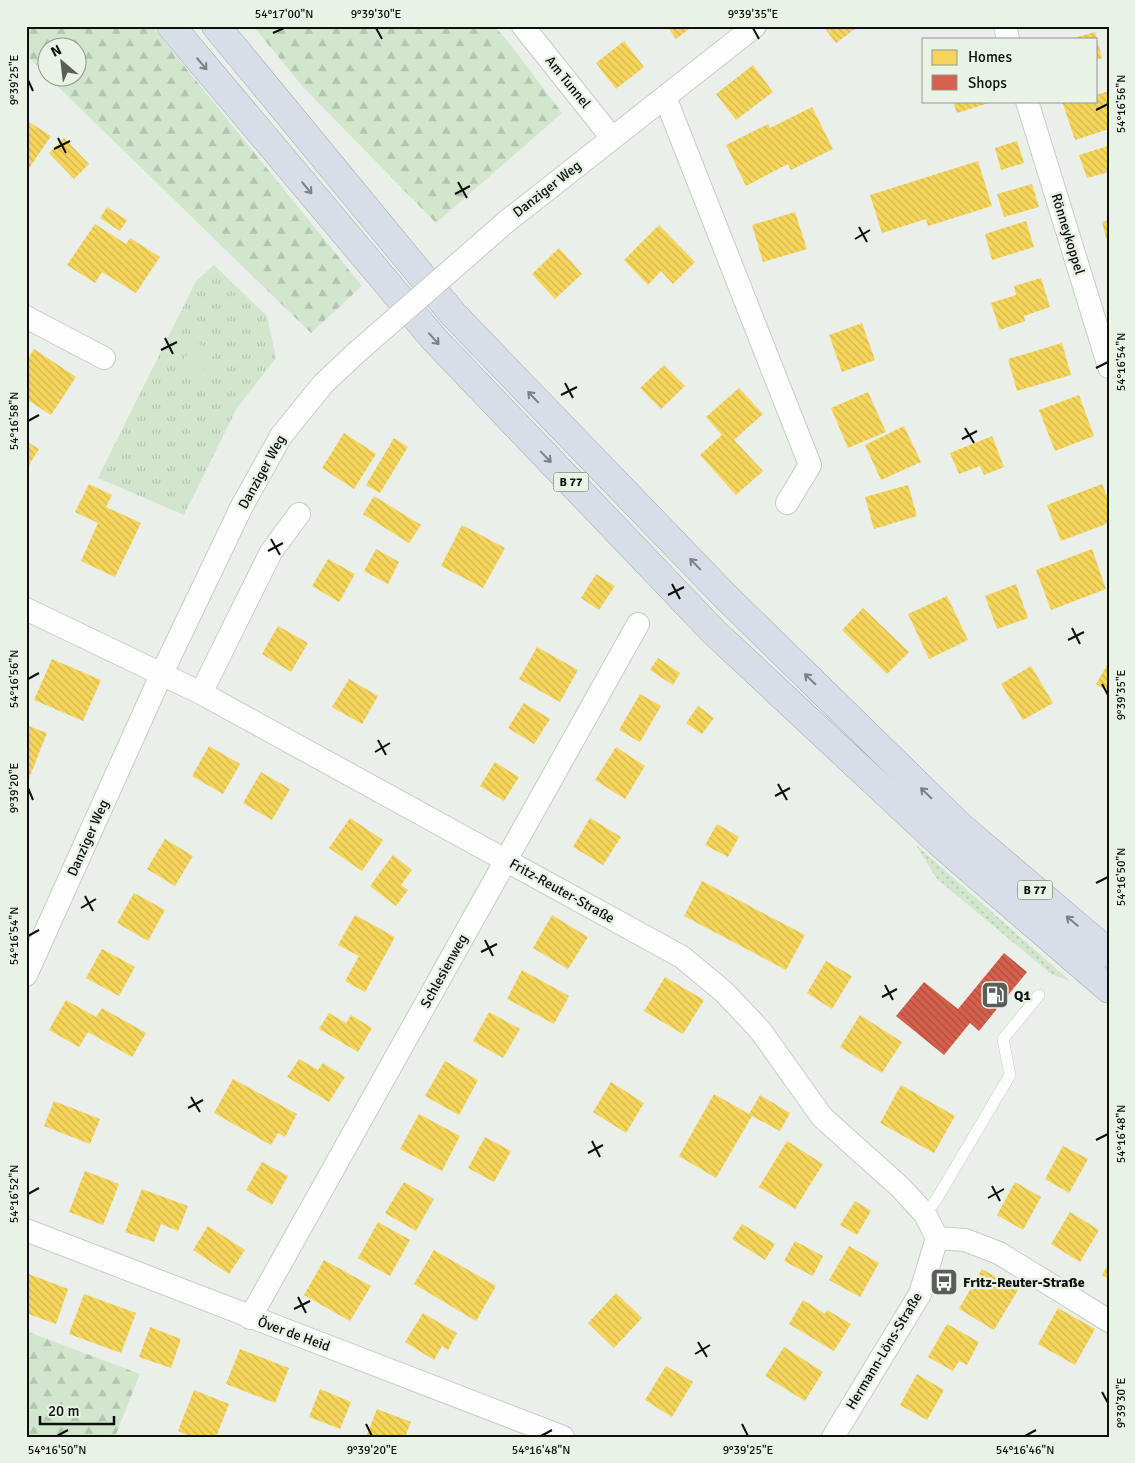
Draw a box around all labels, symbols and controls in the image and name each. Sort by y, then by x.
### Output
text: 54°17'00"N [255,7,313,22]
text: 9°39'30"E [351,7,402,22]
text: 9°39'35"E [728,7,779,22]
north arrow [38,38,88,88]
legend [922,38,1098,102]
text: N [48,41,64,61]
text: Homes [968,48,1012,66]
street label: Am Tunnel [542,52,594,112]
text: 9°39'25"E [7,54,22,105]
one-way arrow [197,57,208,70]
text: Shops [968,74,1007,92]
text: 54°16'56"N [1114,75,1129,133]
street label: Danziger Weg [509,157,585,221]
one-way arrow [301,181,312,194]
street label: Rönneykoppel [1048,191,1088,277]
one-way arrow [429,332,440,345]
text: 54°16'54"N [1114,333,1129,391]
one-way arrow [527,391,539,403]
text: 54°16'58"N [7,392,22,450]
street label: Danziger Weg [235,432,289,512]
one-way arrow [540,450,552,463]
road number: B 77 [554,472,588,492]
one-way arrow [689,558,701,570]
text: 54°16'56"N [7,650,22,708]
text: 9°39'35"E [1114,669,1129,720]
one-way arrow [804,673,816,685]
text: 9°39'20"E [7,762,22,813]
one-way arrow [920,786,932,799]
street label: Danziger Weg [64,797,112,879]
text: 54°16'50"N [1114,848,1129,906]
street label: Fritz-Reuter-Straße [507,855,617,927]
road number: B 77 [1018,880,1052,900]
text: 54°16'54"N [7,907,22,965]
one-way arrow [1065,915,1078,927]
street label: Schlesienweg [417,931,471,1011]
fuel station icon: Q1 [980,980,1010,1010]
place label: Q1 [1014,987,1031,1004]
text: 54°16'48"N [1114,1105,1129,1163]
text: 54°16'52"N [7,1165,22,1223]
bus stop icon: Fritz-Reuter-Straße [929,1267,959,1297]
place label: Fritz-Reuter-Straße [963,1274,1085,1291]
street label: Hermann-Löns-Straße [842,1289,926,1413]
street label: Över de Heid [255,1313,333,1355]
text: 9°39'30"E [1114,1377,1129,1428]
scale bar [40,1393,114,1425]
text: 20 m [48,1402,79,1420]
text: 54°16'50"N [28,1443,86,1458]
text: 9°39'20"E [347,1443,398,1458]
text: 54°16'48"N [512,1443,570,1458]
text: 9°39'25"E [723,1443,774,1458]
text: 54°16'46"N [996,1443,1054,1458]

